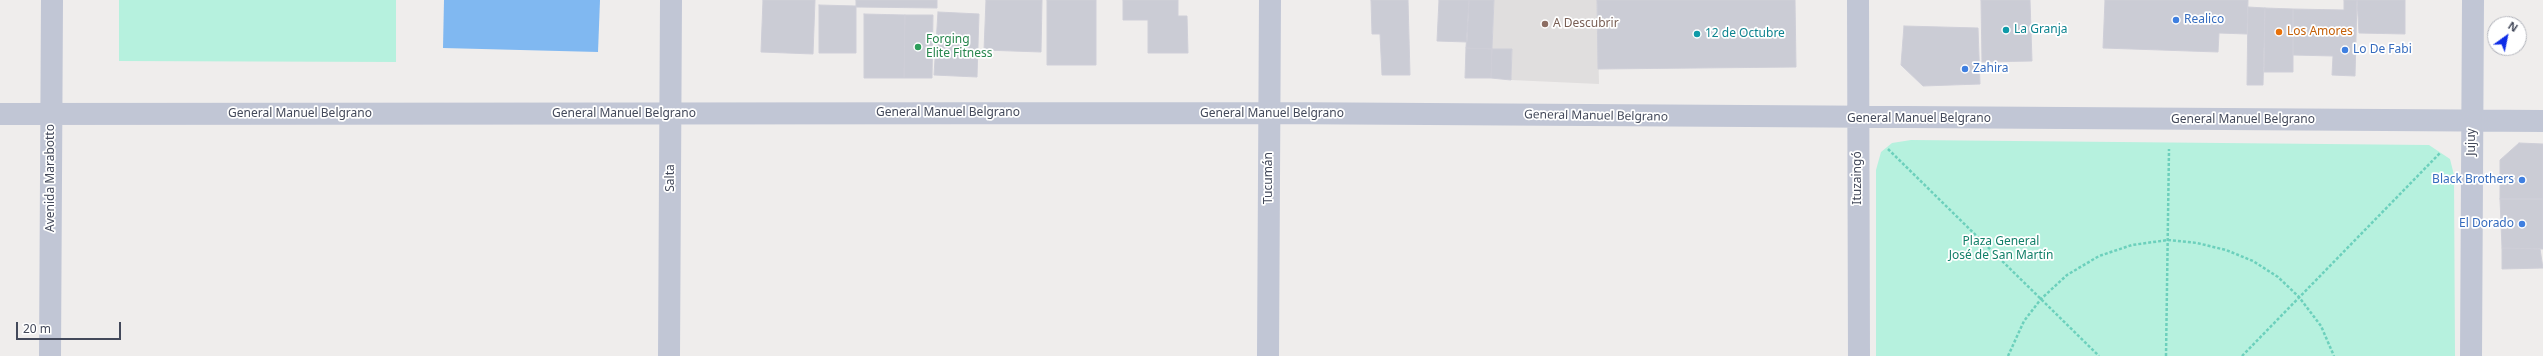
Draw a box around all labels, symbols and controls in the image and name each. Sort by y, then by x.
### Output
place label: Realico [2184,13,2224,27]
marker: Realico [2171,15,2181,25]
north arrow [2487,16,2527,56]
place label: A Descubrir [1553,17,1619,31]
text: N [2505,18,2521,35]
marker: A Descubrir [1540,19,1550,29]
place label: La Granja [2014,23,2068,37]
marker: La Granja [2001,25,2011,35]
place label: Los Amores [2287,25,2353,39]
place label: 12 de Octubre [1705,27,1785,41]
marker: Los Amores [2274,27,2284,37]
marker: 12 de Octubre [1692,29,1702,39]
place label: Forging Elite Fitness [926,33,992,61]
marker: Forging Elite Fitness [913,42,923,52]
place label: Lo De Fabi [2353,43,2412,57]
marker: Lo De Fabi [2340,45,2350,55]
place label: Zahira [1973,62,2009,76]
marker: Zahira [1960,64,1970,74]
street label: General Manuel Belgrano [876,106,1020,120]
street label: General Manuel Belgrano [228,107,372,121]
street label: General Manuel Belgrano [552,107,696,121]
street label: General Manuel Belgrano [1200,107,1344,121]
street label: General Manuel Belgrano [1524,108,1668,124]
street label: General Manuel Belgrano [1847,112,1991,126]
street label: General Manuel Belgrano [2171,113,2315,127]
street label: Avenida Marabotto [44,124,58,232]
street label: Jujuy [2465,128,2479,156]
street label: Ituzaingó [1851,151,1865,205]
street label: Tucumán [1262,152,1276,204]
street label: Salta [664,164,678,192]
place label: Black Brothers [2432,173,2514,187]
marker: Black Brothers [2517,175,2527,185]
place label: El Dorado [2459,217,2514,231]
marker: El Dorado [2517,219,2527,229]
park label: Plaza General José de San Martín [1949,235,2053,263]
scale bar [18,314,123,340]
text: 20 m [23,320,51,337]

